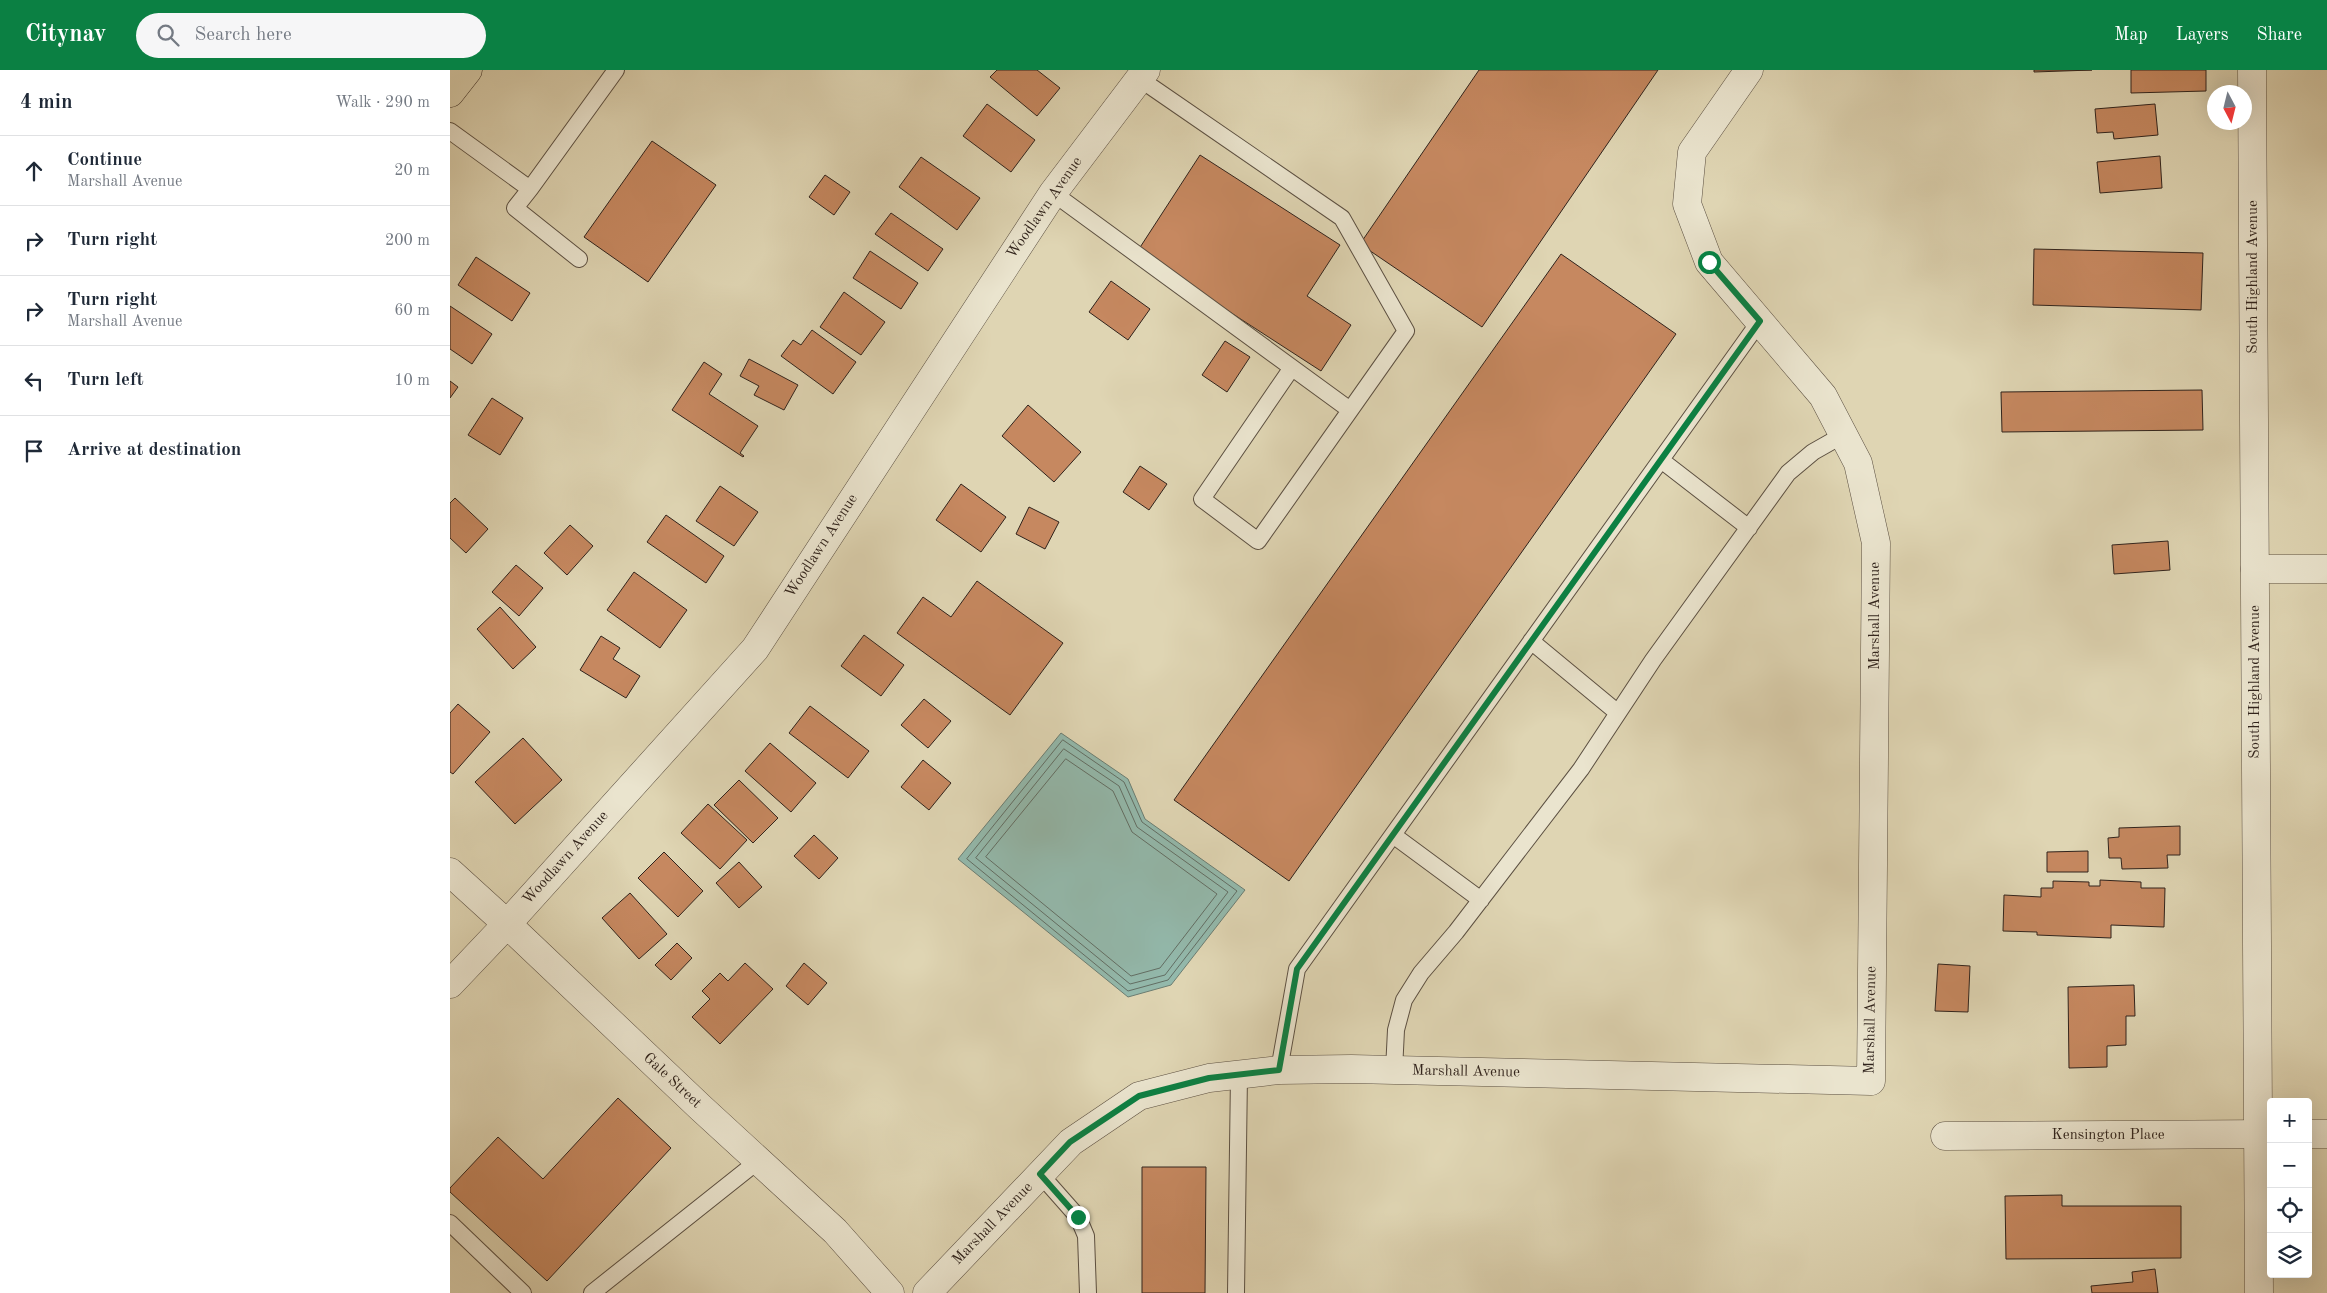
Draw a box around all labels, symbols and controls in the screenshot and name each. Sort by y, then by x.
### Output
search box [136,13,486,58]
icon: search [154,21,182,49]
text: Citynav [25,23,106,47]
text: Search here [194,26,292,45]
text: Map [2114,26,2148,44]
text: Layers [2176,26,2228,44]
text: Share [2256,26,2302,44]
north arrow [2207,85,2252,130]
text: 4 min [20,92,73,113]
text: Walk · 290 m [335,95,430,111]
text: Continue [67,151,142,170]
street label: Woodlawn Avenue [1004,154,1086,261]
icon: ahead [20,157,48,185]
text: 20 m [394,163,430,179]
text: Marshall Avenue [67,174,182,190]
street label: South Highland Avenue [2246,200,2261,354]
icon: right [20,227,48,255]
text: Turn right [67,231,157,250]
text: 200 m [385,233,430,249]
route start [1698,251,1721,274]
text: Turn right [67,291,157,310]
icon: right [20,297,48,325]
text: 60 m [394,303,430,319]
text: Marshall Avenue [67,314,182,330]
icon: left [20,367,48,395]
text: Turn left [67,371,144,390]
text: 10 m [394,373,430,389]
icon: arrive [20,437,48,465]
text: Arrive at destination [67,441,241,460]
street label: Woodlawn Avenue [783,492,861,600]
street label: Marshall Avenue [1868,562,1883,670]
street label: South Highland Avenue [2248,605,2263,759]
street label: Woodlawn Avenue [520,808,612,908]
street label: Marshall Avenue [1863,966,1879,1074]
street label: Gale Street [640,1051,704,1111]
street label: Marshall Avenue [1412,1064,1520,1080]
map controls [2267,1098,2312,1278]
button: + [2267,1098,2312,1143]
street label: Kensington Place [2051,1128,2165,1143]
button: − [2267,1143,2312,1188]
street label: Marshall Avenue [950,1180,1036,1268]
button: locate [2267,1188,2312,1233]
route end [1067,1206,1090,1229]
button: layers [2267,1233,2312,1278]

